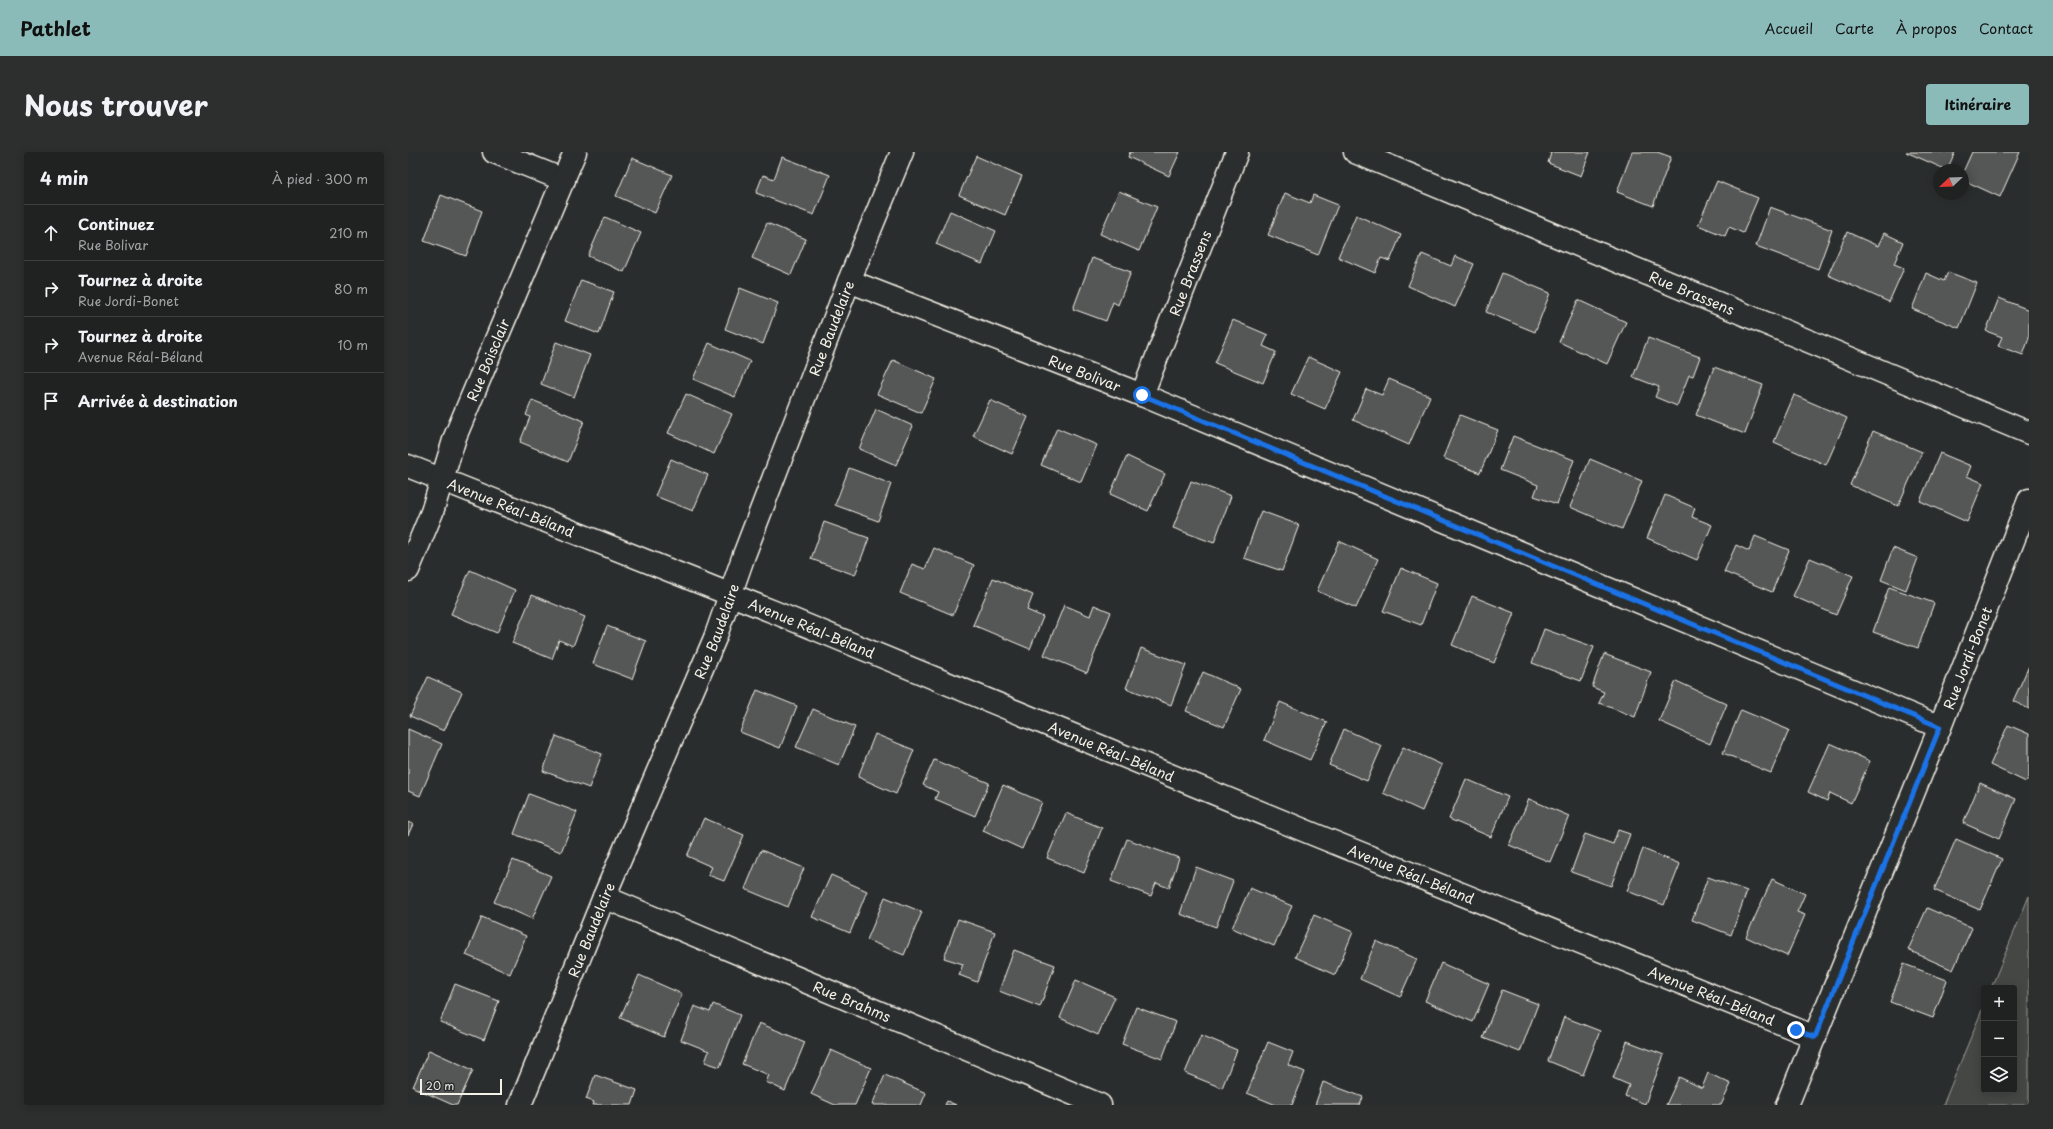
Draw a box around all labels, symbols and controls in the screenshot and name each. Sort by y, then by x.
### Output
text: Pathlet [20,14,91,42]
text: Accueil [1765,18,1813,39]
text: Carte [1835,18,1874,39]
text: À propos [1896,18,1957,39]
text: Contact [1979,18,2033,39]
text: Nous trouver [24,83,208,126]
button: Itinéraire [1926,84,2029,125]
north arrow [1933,164,1969,200]
text: 4 min [40,165,88,191]
text: À pied · 300 m [272,169,368,188]
text: Continuez [78,212,154,235]
icon: ahead [40,222,62,244]
text: 210 m [329,223,368,242]
street label: Rue Brassens [1163,227,1216,319]
text: Rue Bolivar [78,235,148,254]
street label: Rue Brassens [1646,265,1738,320]
text: Tournez à droite [78,268,203,291]
street label: Rue Baudelaire [803,277,859,379]
icon: right [40,278,62,300]
text: 80 m [334,279,368,298]
text: Rue Jordi-Bonet [78,291,179,310]
street label: Rue Boisclair [461,315,514,404]
text: Tournez à droite [78,324,203,347]
icon: right [40,334,62,356]
text: 10 m [338,335,368,354]
text: Avenue Réal-Béland [78,347,203,366]
street label: Rue Bolivar [1046,349,1124,396]
route start [1133,386,1151,404]
text: Arrivée à destination [78,389,238,412]
icon: arrive [40,390,62,412]
street label: Avenue Réal-Béland [445,472,578,542]
street label: Rue Baudelaire [688,580,744,682]
street label: Avenue Réal-Béland [746,592,879,663]
street label: Rue Jordi-Bonet [1937,603,1997,712]
street label: Avenue Réal-Béland [1045,716,1178,787]
street label: Avenue Réal-Béland [1345,839,1478,909]
street label: Rue Baudelaire [562,879,620,980]
street label: Avenue Réal-Béland [1645,960,1778,1030]
street label: Rue Brahms [810,975,895,1027]
map controls [1981,985,2017,1093]
button: + [1981,985,2017,1021]
route end [1787,1021,1805,1039]
button: − [1981,1021,2017,1057]
button: layers [1981,1057,2017,1093]
scale bar [420,1077,502,1096]
text: 20 m [426,1077,454,1094]

